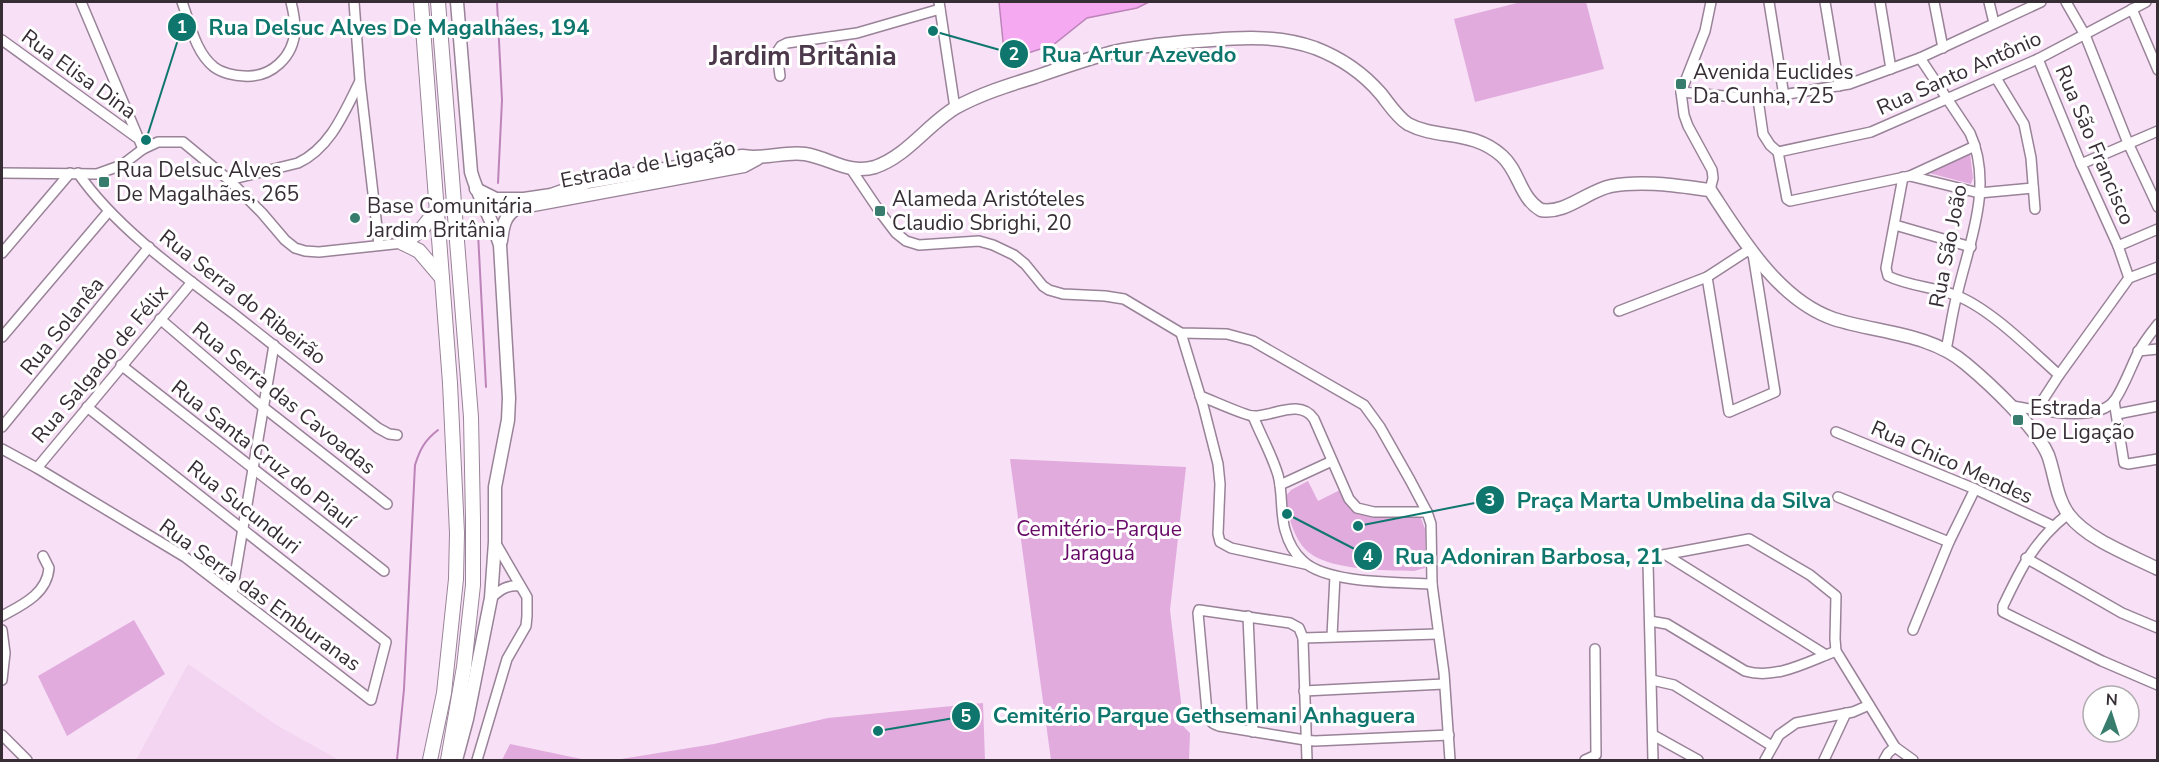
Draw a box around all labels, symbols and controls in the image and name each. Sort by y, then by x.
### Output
callout: Rua Delsuc Alves De Magalhães, 194 [167,7,602,47]
text: Rua Delsuc Alves De Magalhães, 194 [209,13,589,43]
text: 1 [177,15,187,39]
street label: Rua Elisa Dina [16,23,142,125]
street label: Rua Santo Antônio [1872,24,2046,122]
callout: Rua Artur Azevedo [999,34,1248,74]
district label: Jardim Britânia [708,38,897,75]
text: Rua Artur Azevedo [1042,40,1236,70]
text: 2 [1009,42,1019,66]
place label: Avenida Euclides Da Cunha, 725 [1693,58,1854,110]
street label: Rua São Francisco [2049,61,2141,229]
marker: Avenida Euclides Da Cunha, 725 [1674,77,1688,91]
street label: Estrada de Ligação [558,133,738,195]
place label: Rua Delsuc Alves De Magalhães, 265 [116,156,299,208]
marker: Rua Delsuc Alves De Magalhães, 265 [97,175,111,189]
street label: Rua São João [1922,182,1974,310]
place label: Alameda Aristóteles Claudio Sbrighi, 20 [892,185,1085,237]
place label: Base Comunitária Jardim Britânia [366,192,533,244]
marker: Alameda Aristóteles Claudio Sbrighi, 20 [873,204,887,218]
marker: Base Comunitária Jardim Britânia [348,211,362,225]
street label: Rua Serra do Ribeirão [154,223,332,371]
street label: Rua Solanêa [14,271,110,381]
street label: Rua Salgado de Félix [25,279,175,449]
street label: Rua Serra das Cavoadas [186,315,382,481]
street label: Rua Santa Cruz do Piauí [165,373,362,535]
place label: Estrada De Ligação [2030,394,2134,446]
marker: Estrada De Ligação [2011,413,2025,427]
street label: Rua Chico Mendes [1867,414,2037,510]
street label: Rua Sucunduri [181,454,307,560]
callout: Praça Marta Umbelina da Silva [1475,480,1844,520]
text: Praça Marta Umbelina da Silva [1517,486,1831,516]
text: 3 [1485,488,1495,512]
street label: Rua Serra das Emburanas [154,512,366,678]
park label: Cemitério-Parque Jaraguá [1016,515,1182,567]
callout: Rua Adoniran Barbosa, 21 [1353,536,1675,576]
text: Rua Adoniran Barbosa, 21 [1395,542,1663,572]
text: 4 [1363,544,1374,568]
north arrow [2081,684,2141,744]
text: N [2105,689,2118,711]
callout: Cemitério Parque Gethsemani Anhaguera [951,696,1428,736]
text: Cemitério Parque Gethsemani Anhaguera [993,701,1415,731]
text: 5 [961,704,972,728]

